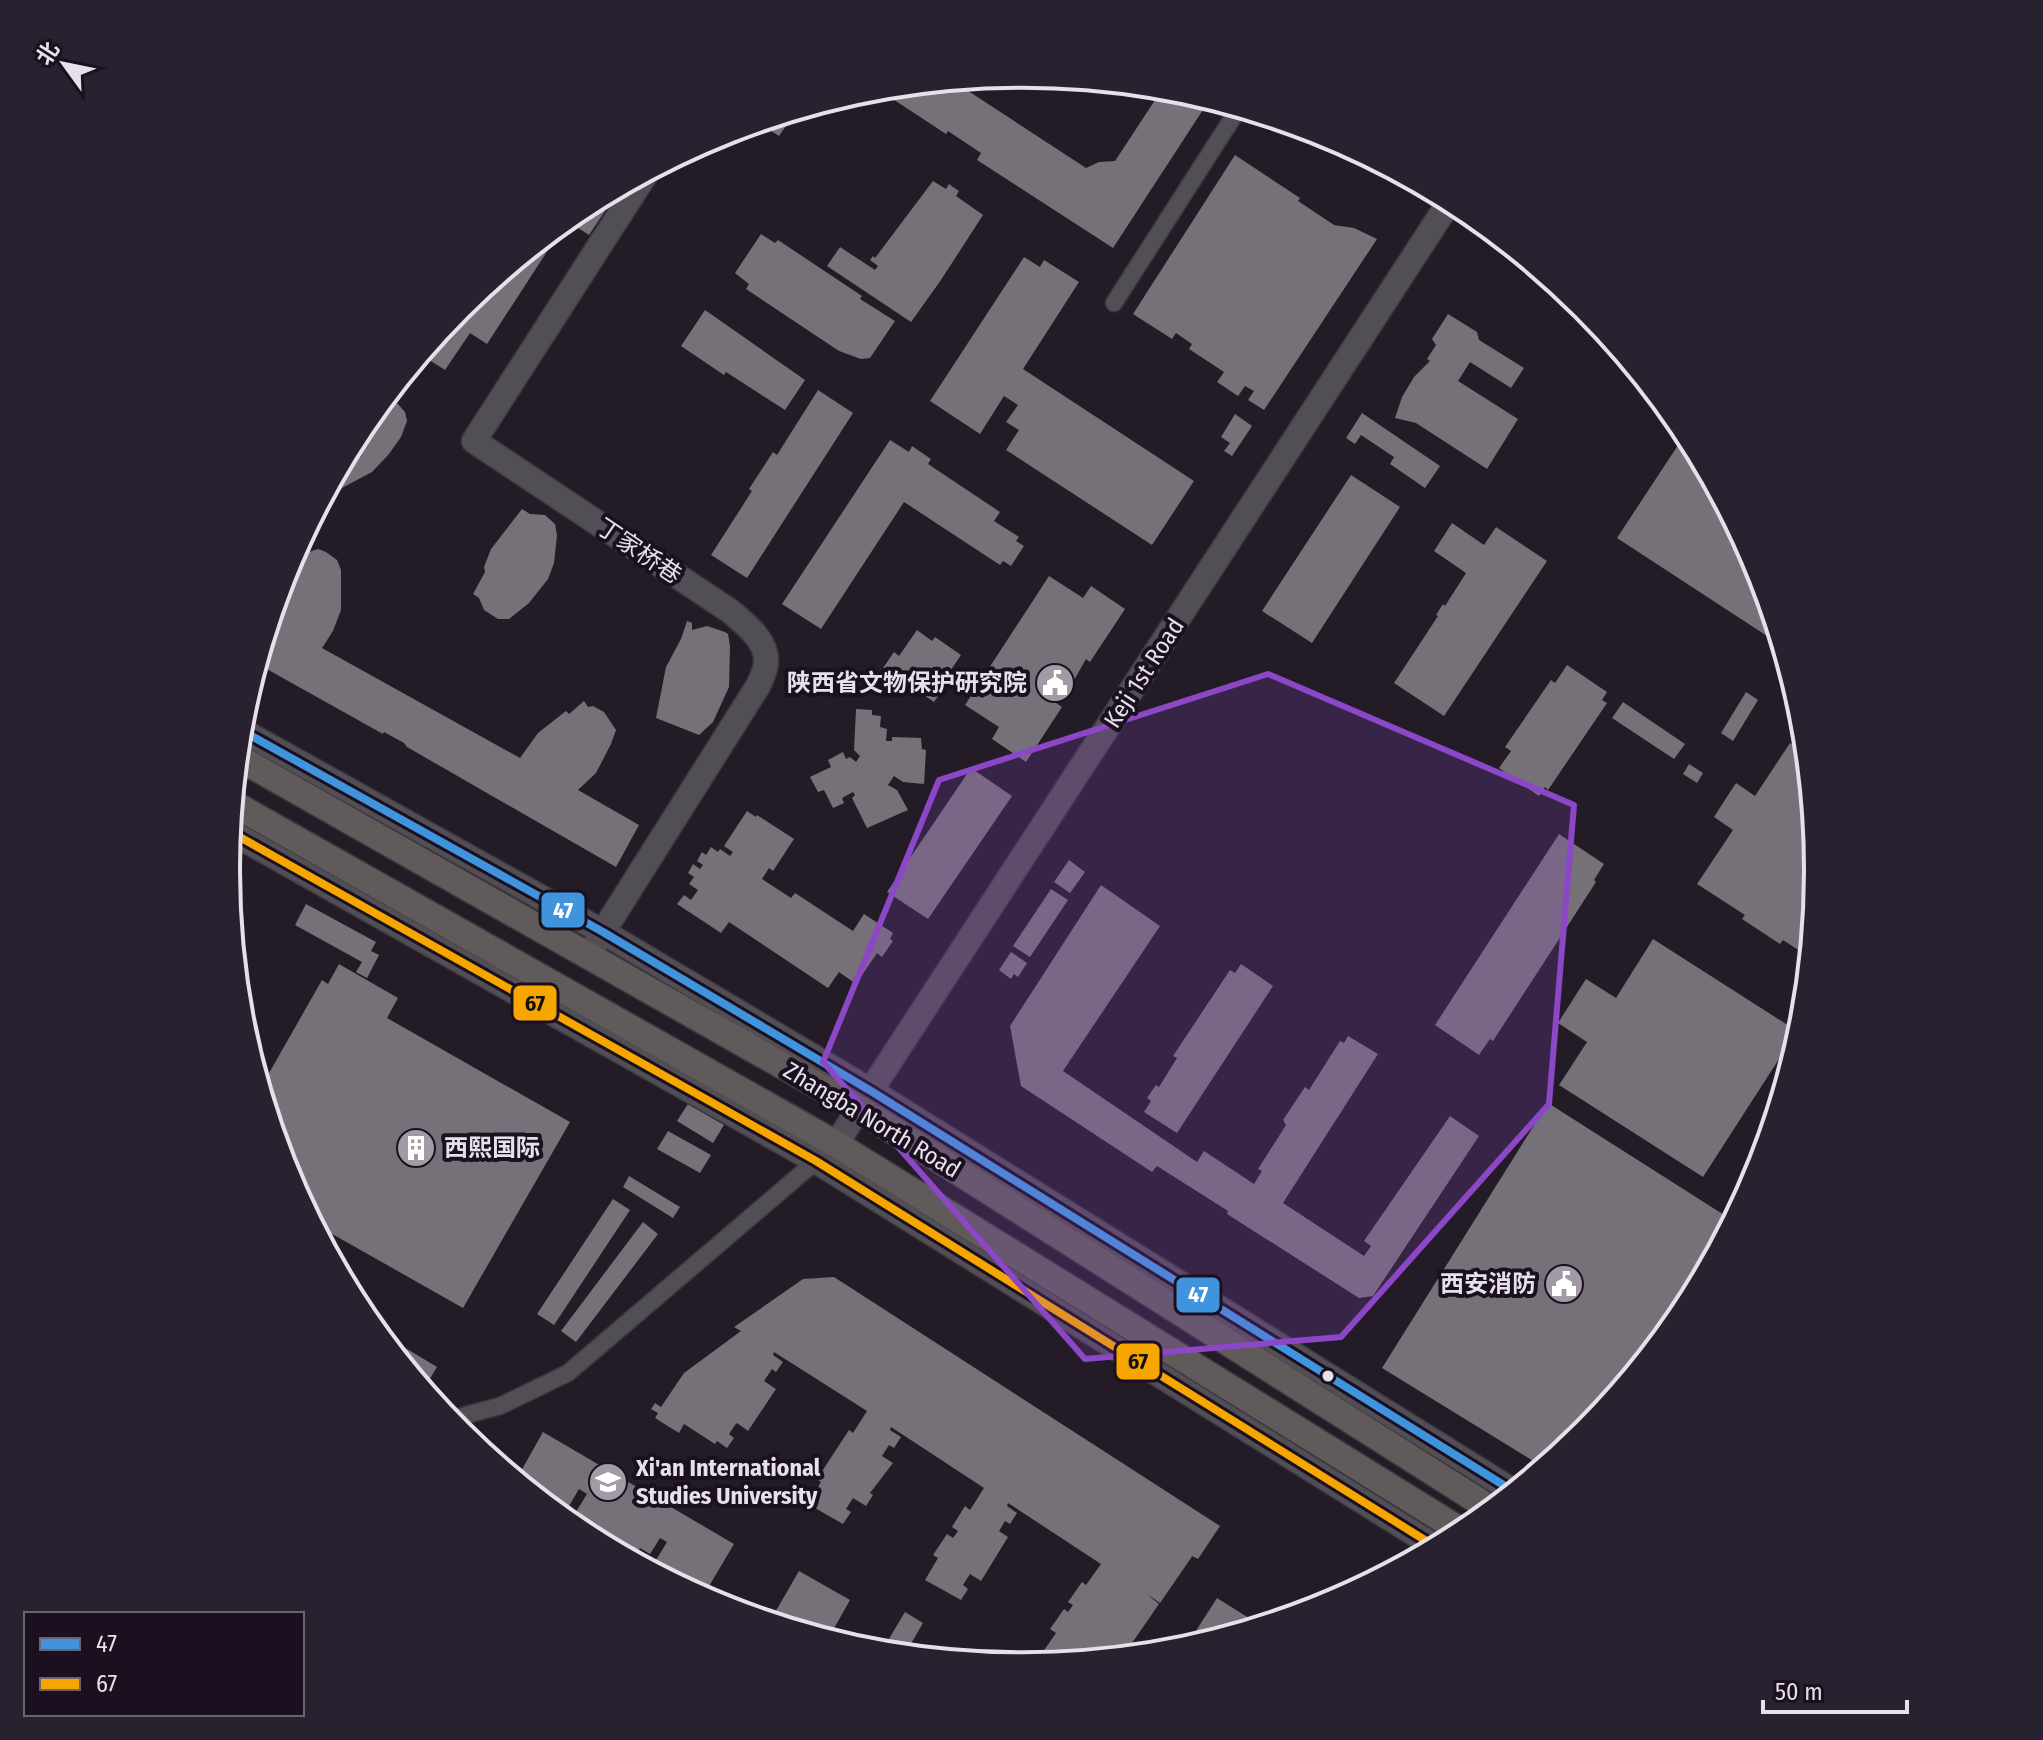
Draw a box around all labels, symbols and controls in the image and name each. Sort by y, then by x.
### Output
north arrow [24,24,104,104]
text: 北 [30,37,65,70]
street label: 丁家桥巷 [591,513,687,589]
street label: Keji 1st Road [1098,613,1190,733]
public building icon: 陕西省文物保护研究院 [1034,662,1076,704]
place label: 陕西省文物保护研究院 [787,669,1027,697]
line badge: 47 [540,891,586,929]
text: 47 [553,897,574,924]
line badge: 67 [512,984,558,1022]
text: 67 [525,990,546,1017]
street label: Zhangba North Road [779,1056,965,1184]
building icon: 西熙国际 [395,1127,437,1169]
place label: 西熙国际 [444,1134,540,1162]
public building icon: 西安消防 [1543,1263,1585,1305]
place label: 西安消防 [1440,1270,1536,1298]
line badge: 47 [1175,1276,1221,1314]
text: 47 [1188,1281,1209,1308]
line badge: 67 [1115,1342,1161,1381]
text: 67 [1128,1348,1149,1375]
unlabelled marker [1320,1368,1336,1384]
place label: Xi'an International Studies University [635,1454,821,1510]
school or university icon: Xi'an International Studies University [587,1461,629,1503]
legend [24,1612,304,1716]
text: 47 [96,1630,117,1658]
scale bar [1763,1664,1907,1714]
text: 67 [96,1670,117,1698]
text: 50 m [1775,1678,1823,1706]

